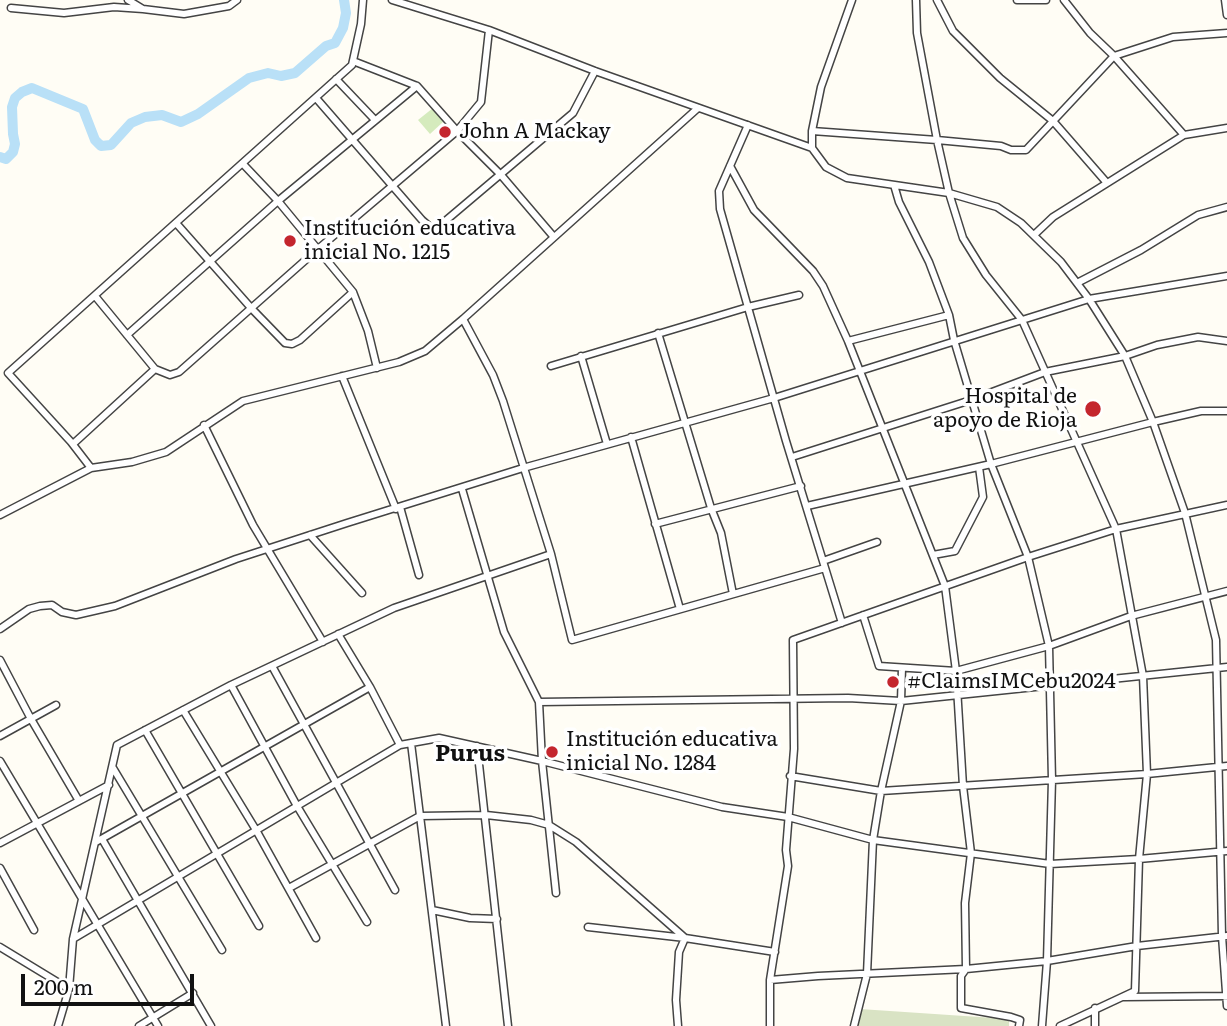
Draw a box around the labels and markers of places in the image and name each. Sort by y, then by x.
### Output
place label: John A Mackay [459,119,610,145]
marker: John A Mackay [437,124,453,140]
place label: Institución educativa inicial No. 1215 [304,216,516,266]
marker: Institución educativa inicial No. 1215 [282,233,298,249]
place label: Hospital de apoyo de Rioja [933,384,1077,434]
marker: Hospital de apoyo de Rioja [1083,399,1103,419]
place label: #ClaimsIMCebu2024 [907,669,1116,695]
marker: #ClaimsIMCebu2024 [885,674,901,690]
place label: Institución educativa inicial No. 1284 [566,727,778,777]
marker: Institución educativa inicial No. 1284 [544,744,560,760]

